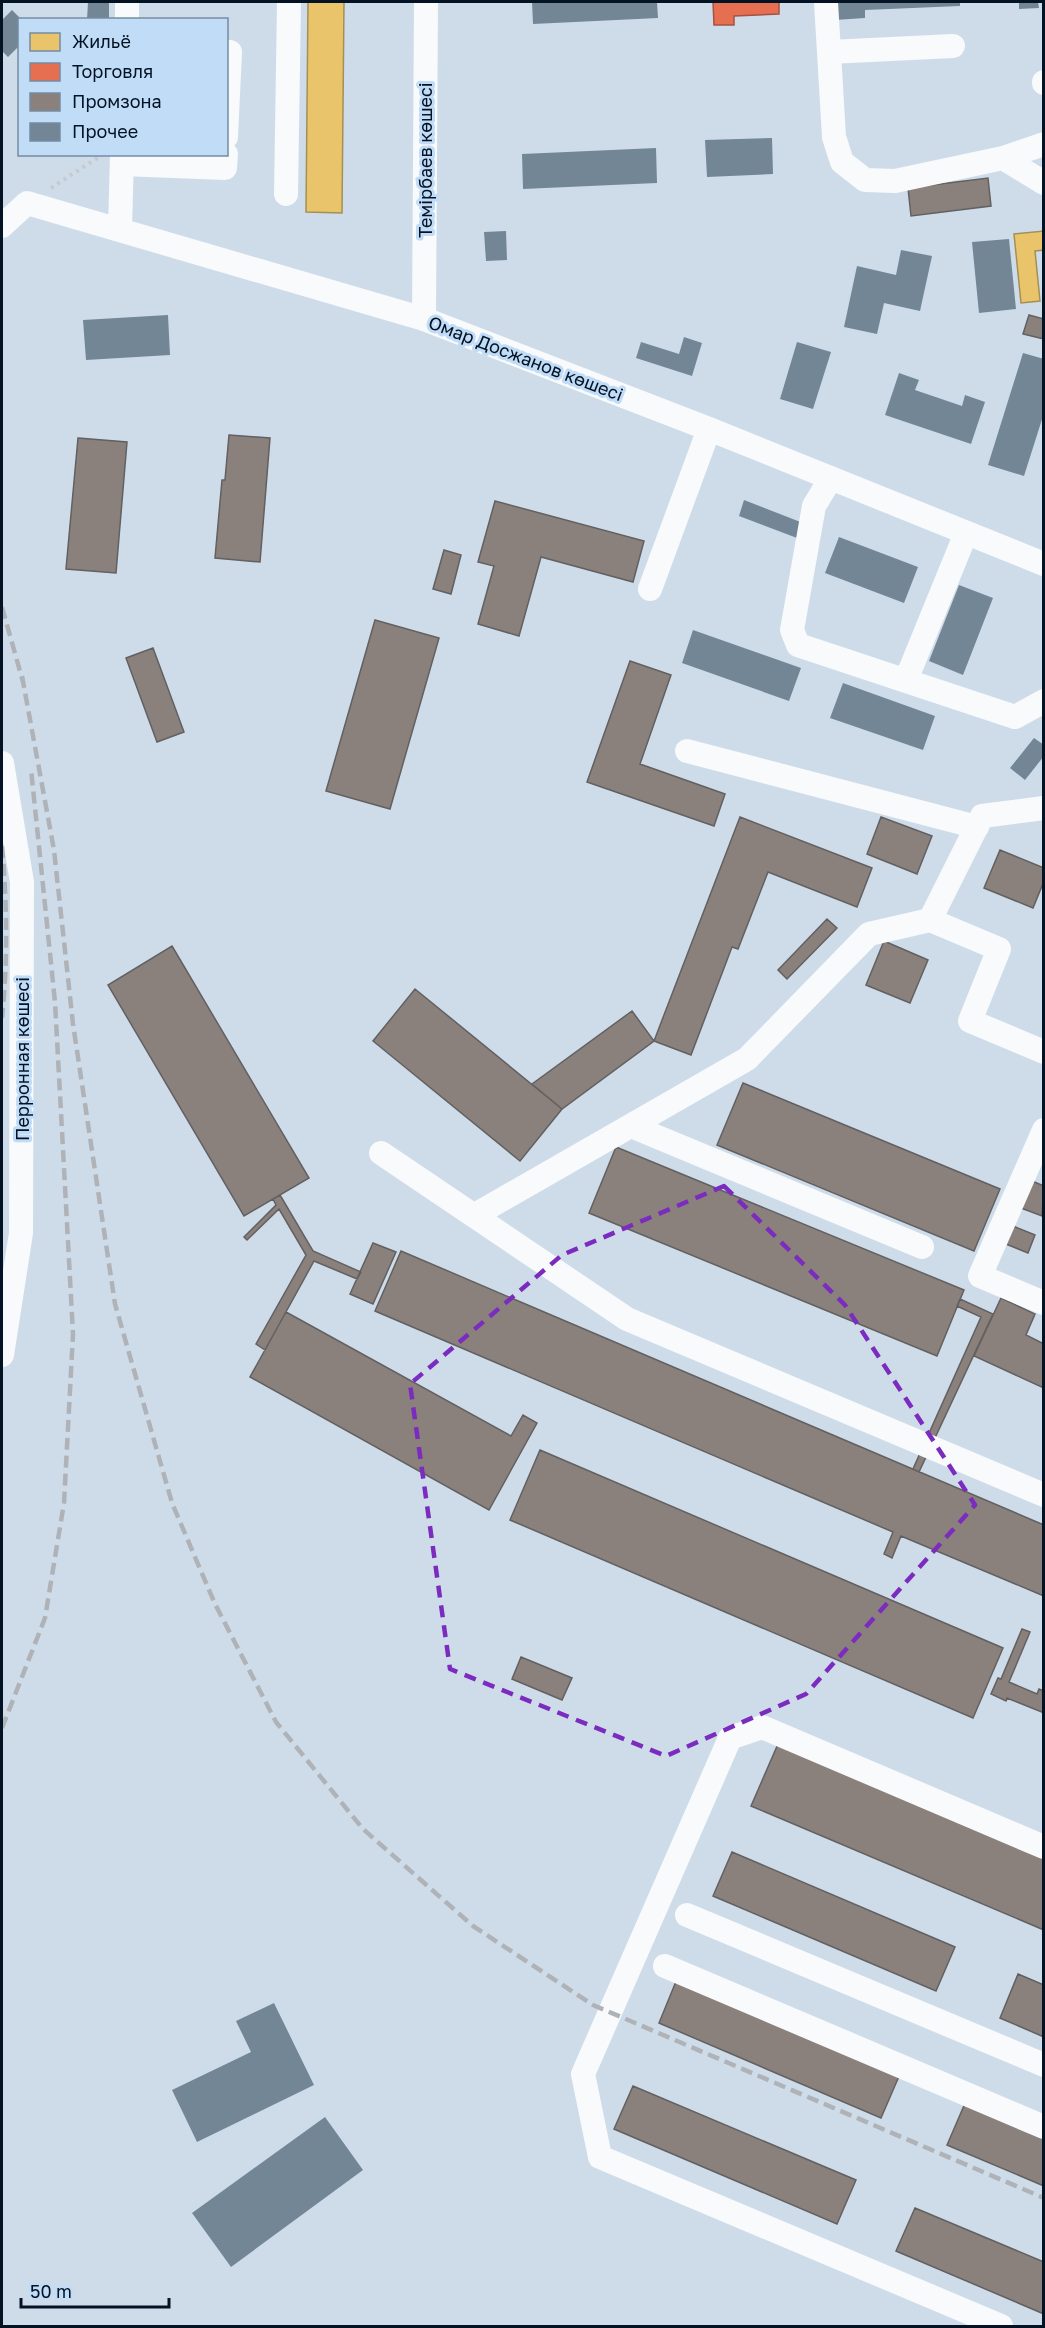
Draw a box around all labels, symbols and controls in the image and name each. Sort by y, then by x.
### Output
legend [18,18,228,156]
text: Жильё [72,30,131,52]
text: Торговля [72,60,153,82]
street label: Темірбаев көшесі [414,82,436,238]
text: Промзона [72,90,162,112]
text: Прочее [72,120,138,142]
street label: Омар Досжанов көшесі [426,311,626,405]
street label: Перронная көшесі [11,977,33,1141]
scale bar [21,2271,170,2309]
text: 50 m [30,2280,72,2302]

